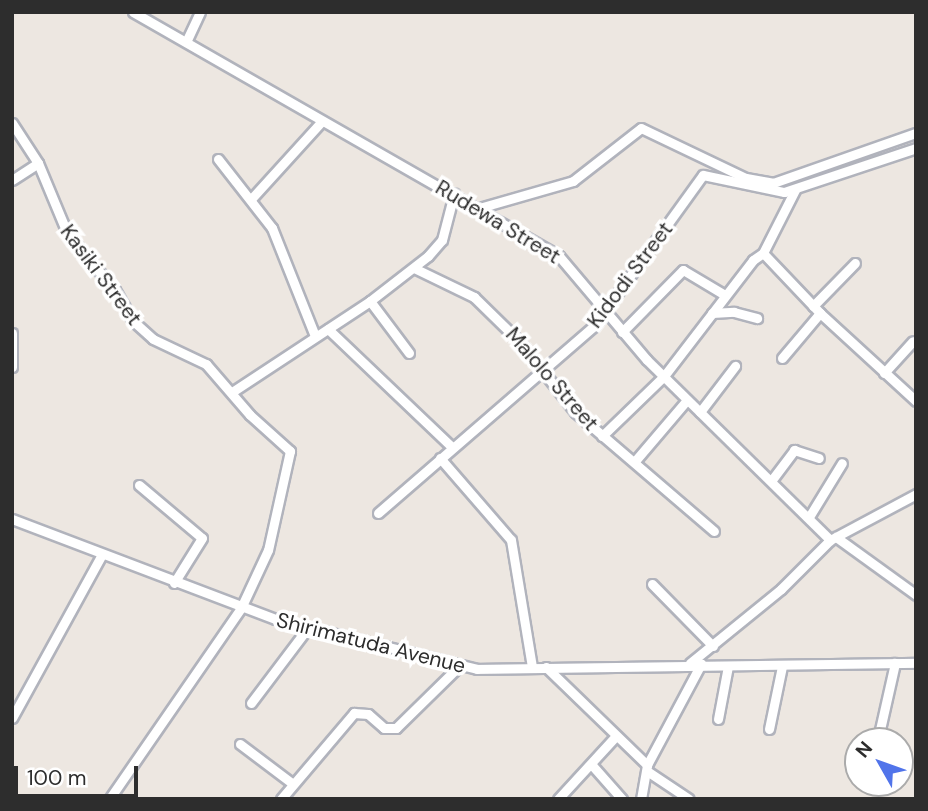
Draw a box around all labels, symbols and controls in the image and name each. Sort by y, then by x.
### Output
street label: Rudewa Street [431,175,565,269]
street label: Kidodi Street [582,217,678,333]
street label: Kasiki Street [55,220,147,330]
street label: Malolo Street [500,322,604,436]
street label: Shirimatuda Avenue [274,607,468,679]
north arrow [844,727,914,797]
text: N [850,736,878,763]
scale bar [18,752,142,796]
text: 100 m [27,764,87,792]

